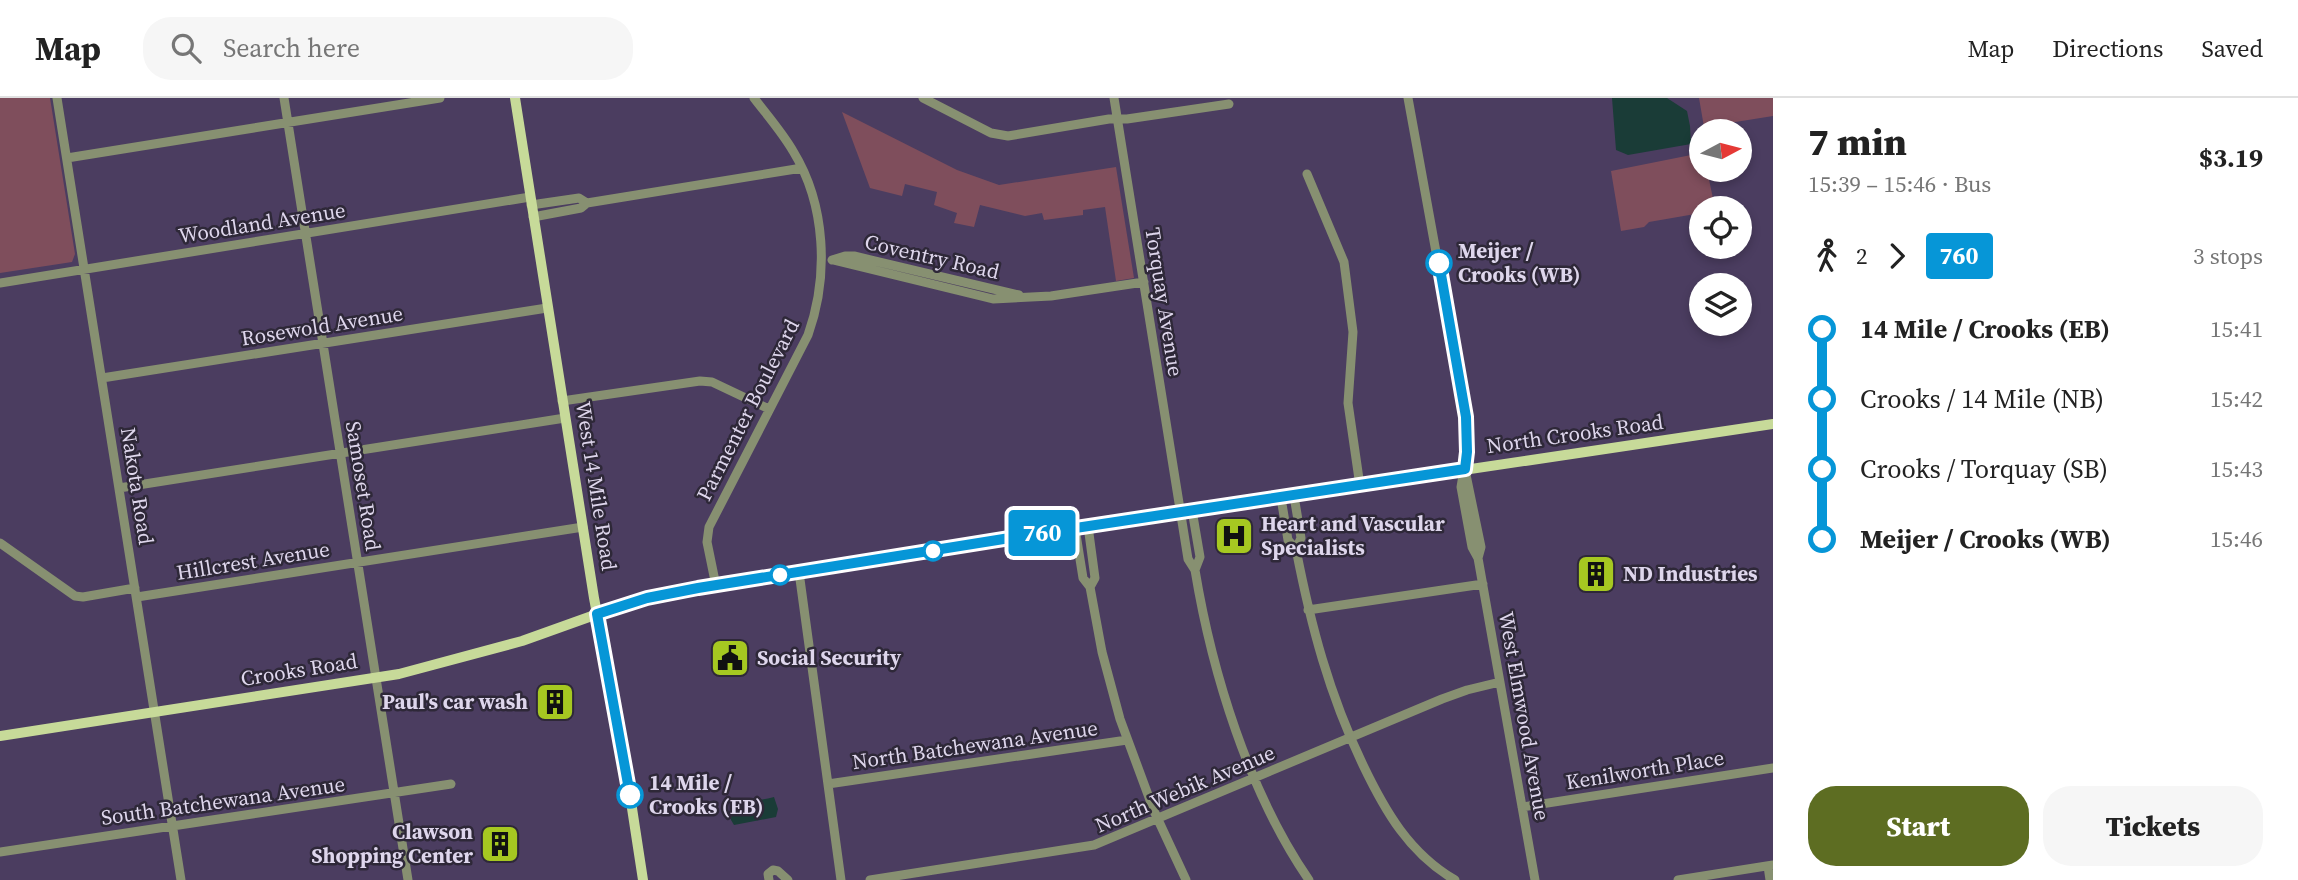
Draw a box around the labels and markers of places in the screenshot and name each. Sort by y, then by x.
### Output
place label: Meijer / Crooks (WB) [1458,236,1581,289]
marker: Meijer / Crooks (WB) [1426,250,1452,276]
place label: Heart and Vascular Specialists [1261,509,1445,562]
hospital icon: Heart and Vascular Specialists [1213,515,1255,557]
unlabelled marker [923,541,943,561]
building icon: ND Industries [1575,553,1617,595]
place label: ND Industries [1623,559,1758,588]
unlabelled marker [770,565,790,585]
public building icon: Social Security [709,637,751,679]
place label: Social Security [757,643,902,672]
building icon: Paul's car wash [534,681,576,723]
place label: Paul's car wash [382,687,528,716]
place label: 14 Mile / Crooks (EB) [649,768,763,821]
marker: 14 Mile / Crooks (EB) [617,782,643,808]
place label: Clawson Shopping Center [311,817,473,870]
building icon: Clawson Shopping Center [479,823,521,865]

